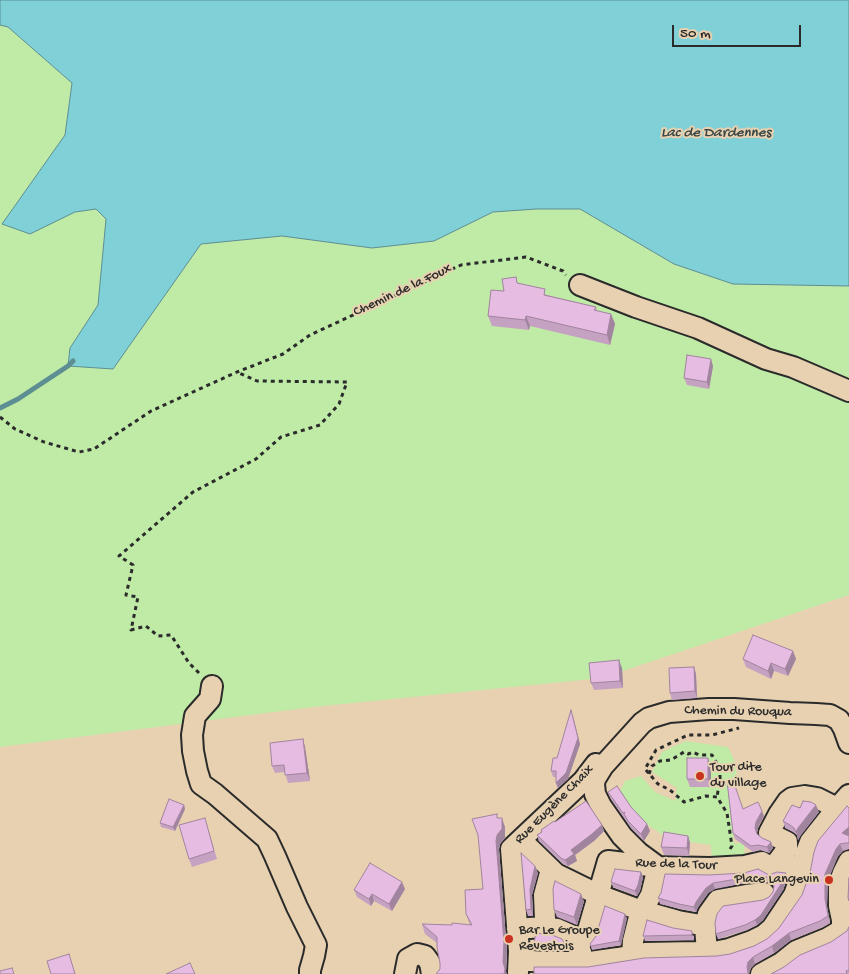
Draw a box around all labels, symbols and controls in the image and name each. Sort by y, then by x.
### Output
scale bar [674,15,803,47]
text: 50 m [680,25,711,43]
water label: Lac de Dardennes [661,125,771,143]
street label: Chemin de la Foux [351,261,455,321]
street label: Chemin du Rouqua [684,703,792,721]
place label: Tour dite du village [710,760,766,792]
street label: Rue Eugène Chaix [512,762,598,848]
marker: Tour dite du village [694,770,706,782]
street label: Rue de la Tour [635,855,717,875]
place label: Place Langevin [735,872,819,888]
marker: Place Langevin [823,874,835,886]
place label: Bar Le Groupe Revestois [519,923,600,956]
marker: Bar Le Groupe Revestois [503,933,515,945]

